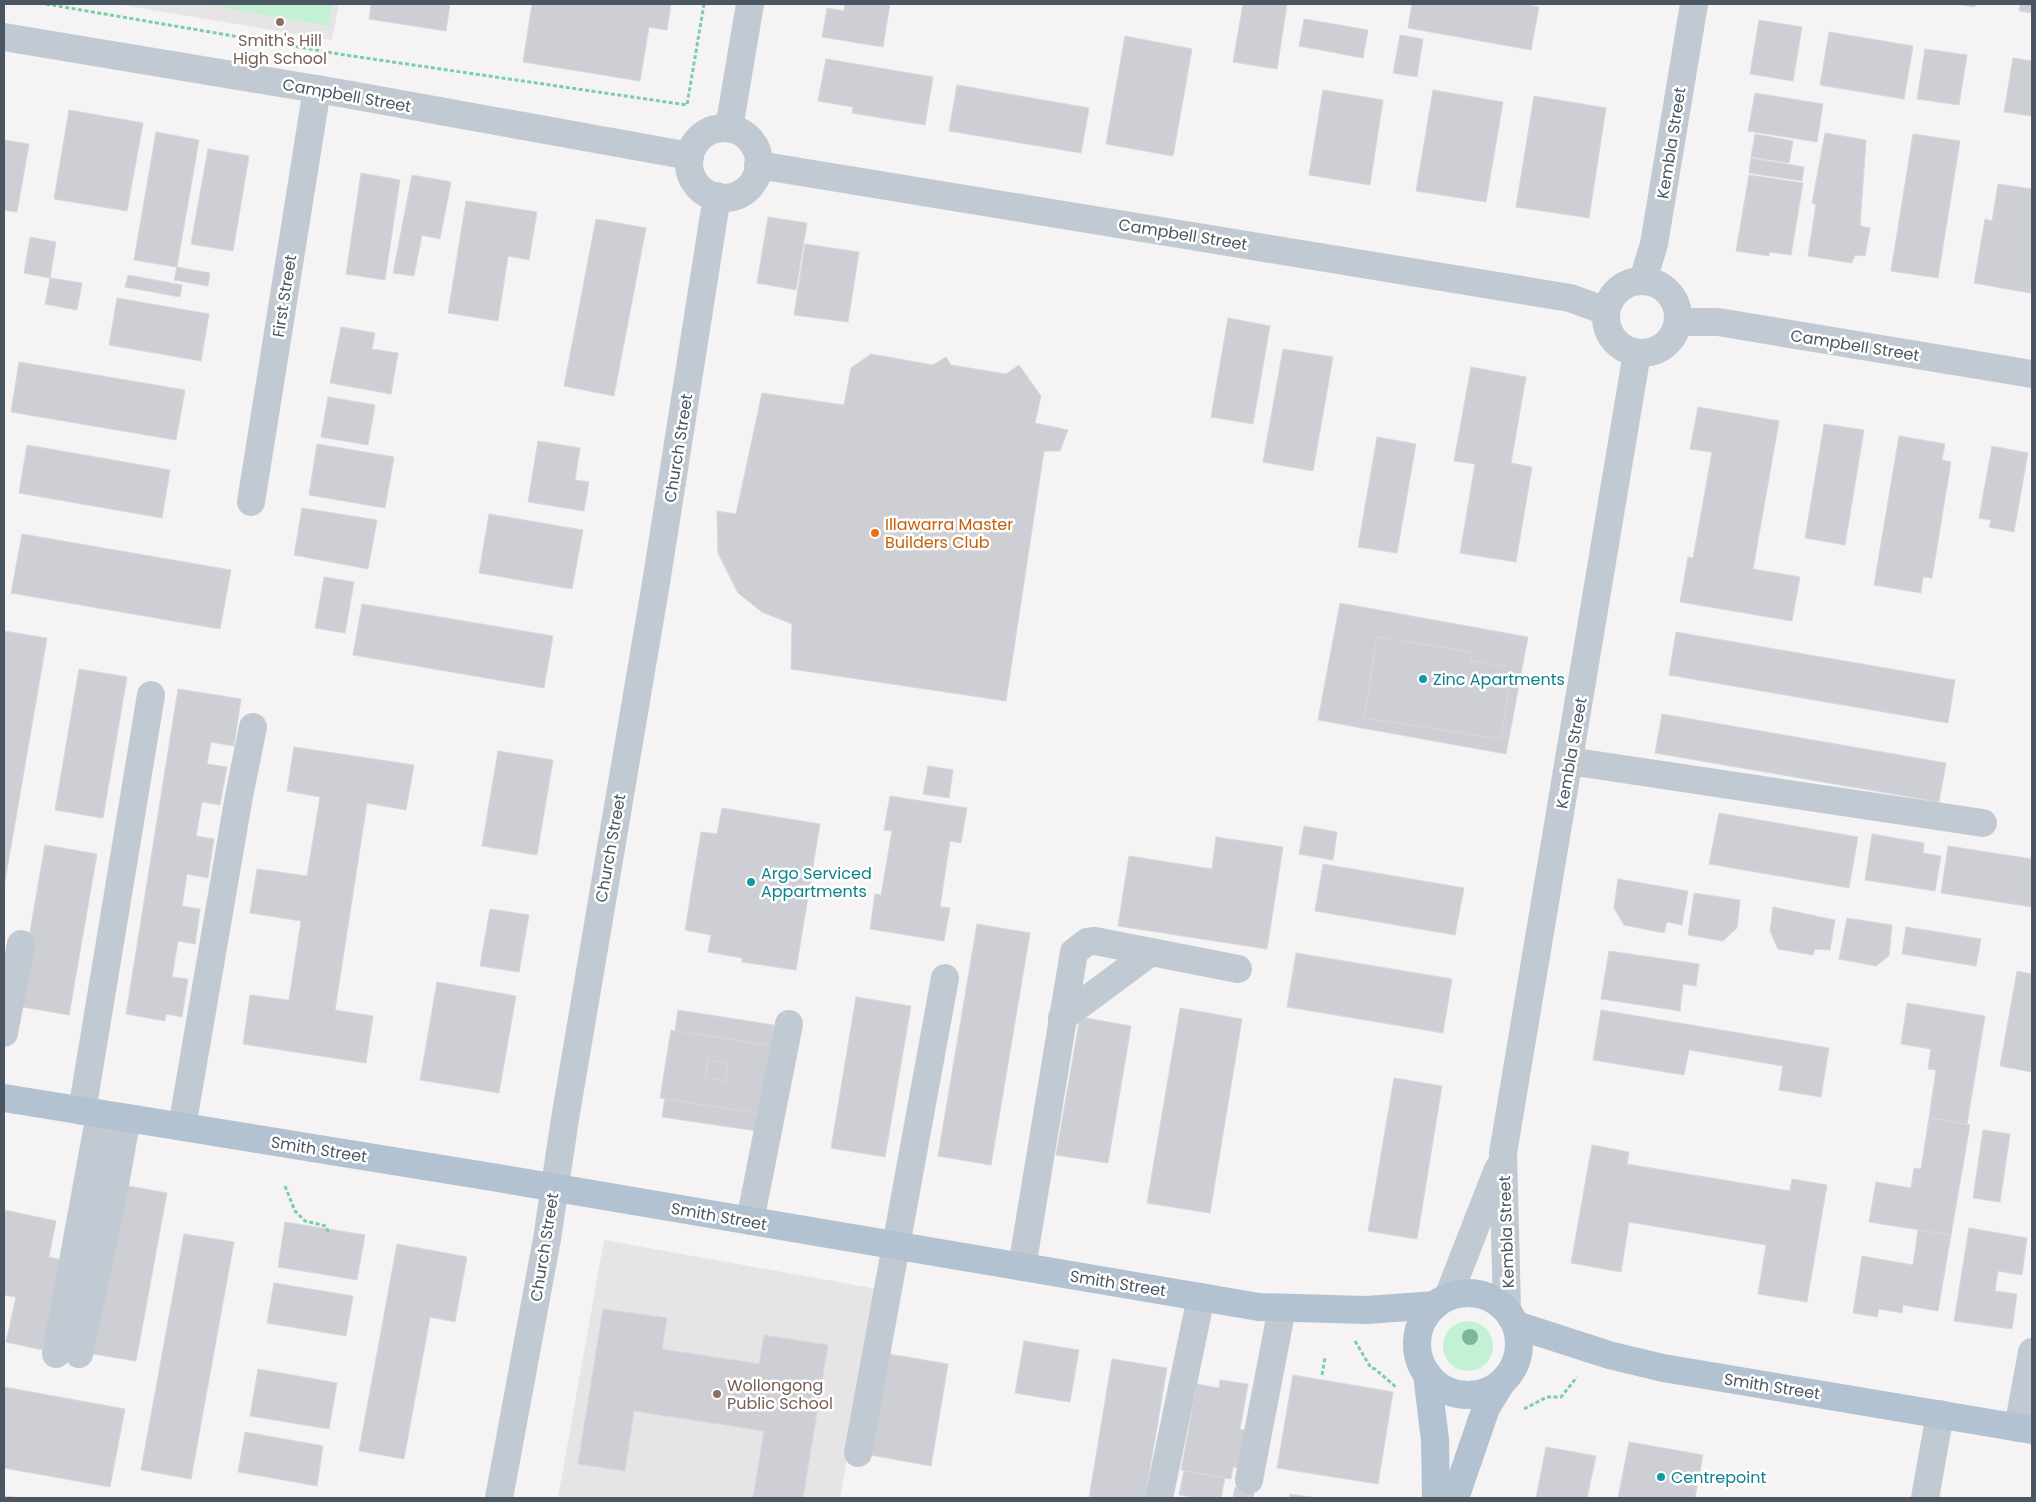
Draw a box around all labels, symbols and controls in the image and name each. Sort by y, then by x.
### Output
marker: Smith's Hill High School [274,16,286,28]
place label: Smith's Hill High School [233,29,327,70]
street label: Campbell Street [281,73,413,118]
street label: Kembla Street [1651,85,1692,201]
street label: Campbell Street [1117,213,1249,256]
street label: First Street [267,253,302,339]
street label: Campbell Street [1789,324,1921,367]
street label: Church Street [659,392,698,504]
place label: Illawarra Master Builders Club [885,513,1013,554]
marker: Illawarra Master Builders Club [869,527,881,539]
place label: Zinc Apartments [1433,668,1565,691]
marker: Zinc Apartments [1417,673,1429,685]
street label: Kembla Street [1550,695,1593,811]
street label: Church Street [590,792,631,904]
place label: Argo Serviced Appartments [761,862,872,903]
marker: Argo Serviced Appartments [745,876,757,888]
street label: Smith Street [269,1131,369,1168]
street label: Kembla Street [1493,1175,1520,1289]
street label: Church Street [525,1191,564,1303]
street label: Smith Street [669,1197,769,1236]
street label: Smith Street [1068,1265,1168,1302]
street label: Smith Street [1722,1368,1822,1405]
place label: Wollongong Public School [727,1374,833,1415]
marker: Wollongong Public School [711,1388,723,1400]
place label: Centrepoint [1671,1466,1766,1489]
marker: Centrepoint [1655,1471,1667,1483]

